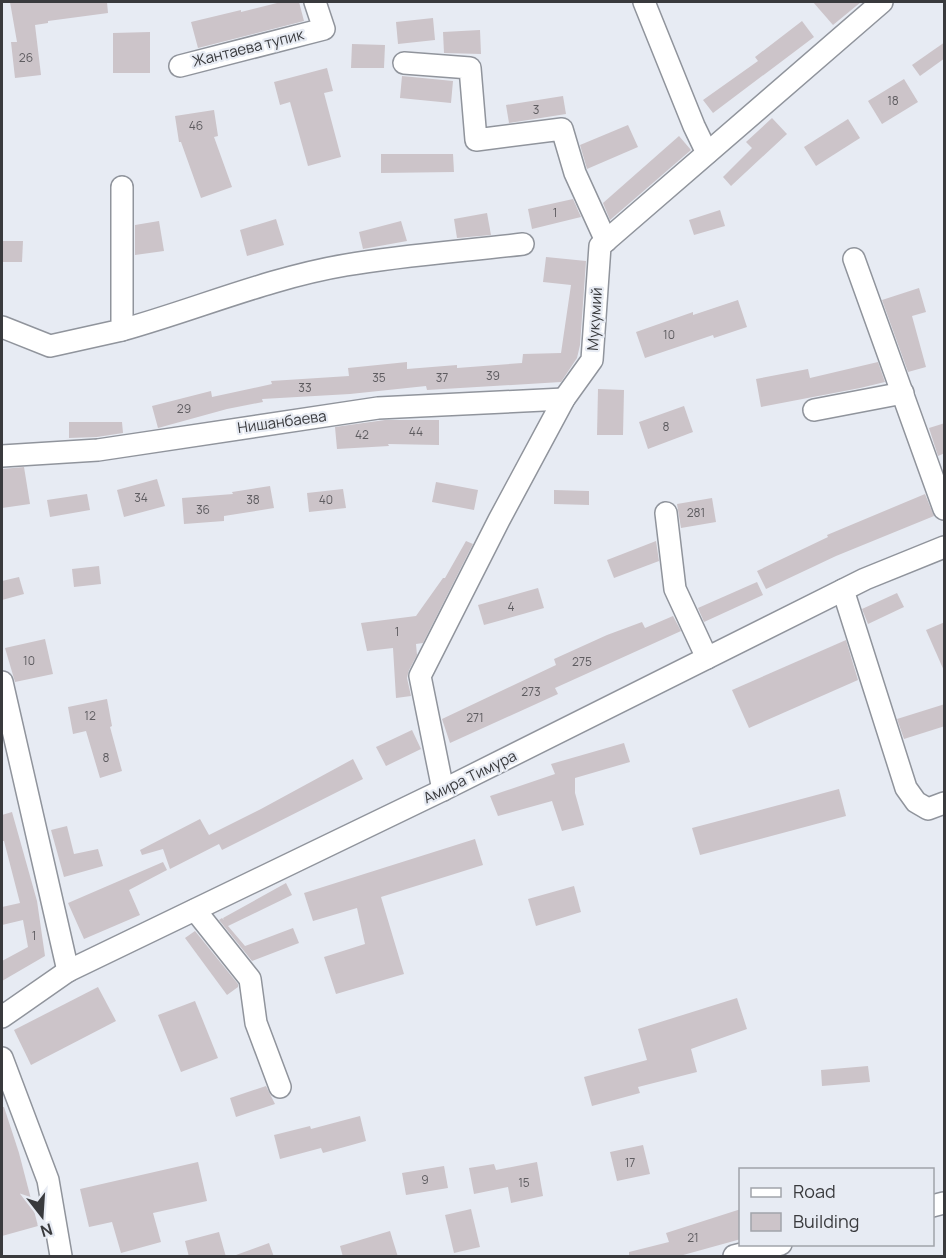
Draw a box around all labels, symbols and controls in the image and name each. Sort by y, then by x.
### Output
street label: Жантаева тупик [190,23,306,72]
house number: 26 [19,49,33,66]
house number: 18 [887,92,899,109]
house number: 3 [533,101,539,118]
house number: 46 [189,117,203,134]
house number: 1 [553,204,557,221]
street label: Мукумий [582,287,607,351]
house number: 10 [663,326,675,343]
house number: 39 [486,367,500,384]
house number: 35 [372,369,386,386]
house number: 37 [436,369,448,386]
house number: 33 [298,379,312,396]
house number: 29 [177,400,191,417]
street label: Нишанбаева [236,405,328,438]
house number: 8 [663,418,670,435]
house number: 44 [409,423,423,440]
house number: 42 [355,426,369,443]
house number: 34 [134,489,148,506]
house number: 38 [246,491,260,508]
house number: 40 [319,491,333,508]
house number: 36 [196,501,210,518]
house number: 281 [687,504,705,521]
house number: 4 [507,598,515,615]
house number: 1 [395,623,399,640]
house number: 10 [23,652,35,669]
house number: 275 [572,653,592,670]
house number: 273 [521,683,541,700]
house number: 12 [84,707,96,724]
house number: 271 [466,709,484,726]
street label: Амира Тимура [420,745,520,808]
house number: 8 [103,749,110,766]
house number: 1 [32,927,36,944]
house number: 17 [625,1154,635,1171]
legend [739,1168,934,1246]
house number: 9 [421,1171,429,1188]
house number: 15 [518,1174,530,1191]
text: Road [793,1179,836,1203]
north arrow [12,1186,72,1246]
text: Building [793,1209,859,1233]
text: N [38,1218,55,1243]
house number: 21 [687,1229,699,1246]

